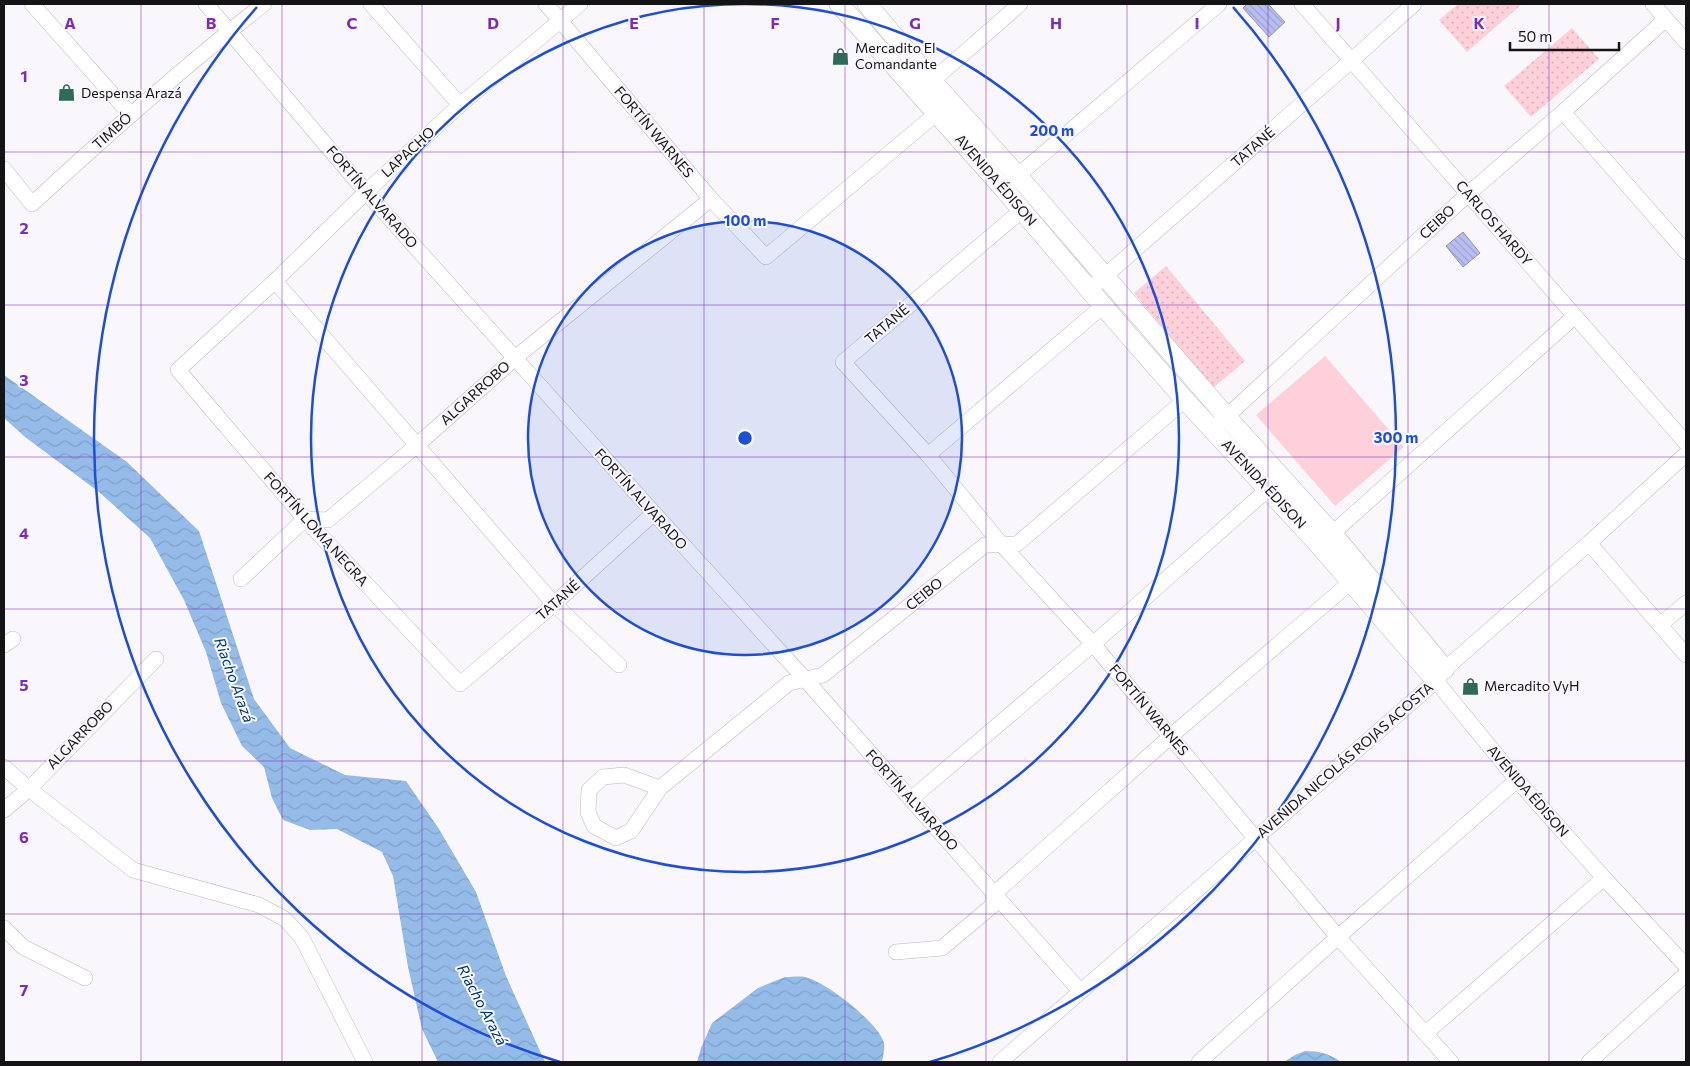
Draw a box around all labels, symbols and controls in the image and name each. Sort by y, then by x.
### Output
text: A [64,13,76,32]
text: B [206,13,217,32]
text: C [347,13,358,32]
text: D [487,13,499,32]
text: E [629,13,639,32]
text: F [770,13,780,32]
text: G [909,13,921,32]
text: H [1050,13,1062,32]
text: I [1194,13,1200,32]
text: J [1335,13,1341,32]
text: K [1473,13,1485,32]
scale bar [1510,20,1619,52]
text: 50 m [1518,27,1552,45]
place label: Mercadito El Comandante [855,39,937,72]
shop icon: Mercadito El Comandante [831,46,851,66]
text: 1 [20,66,28,85]
shop icon: Despensa Arazá [57,83,77,103]
street label: FORTÍN WARNES [611,83,698,181]
place label: Despensa Arazá [81,84,182,101]
street label: TIMBÓ [89,109,135,153]
text: 200 m [1030,121,1074,139]
street label: LAPACHO [378,123,438,181]
street label: TATANÉ [1227,123,1278,170]
street label: AVENIDA ÉDISON [952,130,1041,229]
street label: FORTÍN ALVARADO [323,142,422,251]
street label: CARLOS HARDY [1453,177,1536,269]
street label: CEIBO [1415,201,1458,242]
text: 100 m [724,211,766,229]
text: 2 [19,218,29,237]
street label: TATANÉ [861,300,912,347]
street label: ALGARROBO [436,357,513,428]
text: 3 [19,370,29,389]
text: 300 m [1374,428,1418,446]
centre of rings [736,429,754,447]
street label: AVENIDA ÉDISON [1219,435,1310,532]
street label: FORTÍN ALVARADO [591,445,691,553]
street label: FORTÍN LOMA NEGRA [261,468,372,589]
text: 4 [19,523,29,542]
street label: CEIBO [902,574,945,614]
street label: TATANÉ [532,576,583,623]
water label: Riacho Arazá [211,635,259,725]
street label: FORTÍN WARNES [1106,661,1193,759]
text: 5 [19,675,29,694]
shop icon: Mercadito VyH [1460,676,1480,696]
place label: Mercadito VyH [1484,677,1580,694]
street label: AVENIDA NICOLÁS ROJAS ACOSTA [1253,678,1437,841]
street label: ALGARROBO [43,697,116,772]
street label: AVENIDA ÉDISON [1484,741,1573,840]
street label: FORTÍN ALVARADO [862,746,962,854]
text: 6 [19,827,29,846]
water label: Riacho Arazá [454,961,512,1048]
text: 7 [20,980,29,999]

